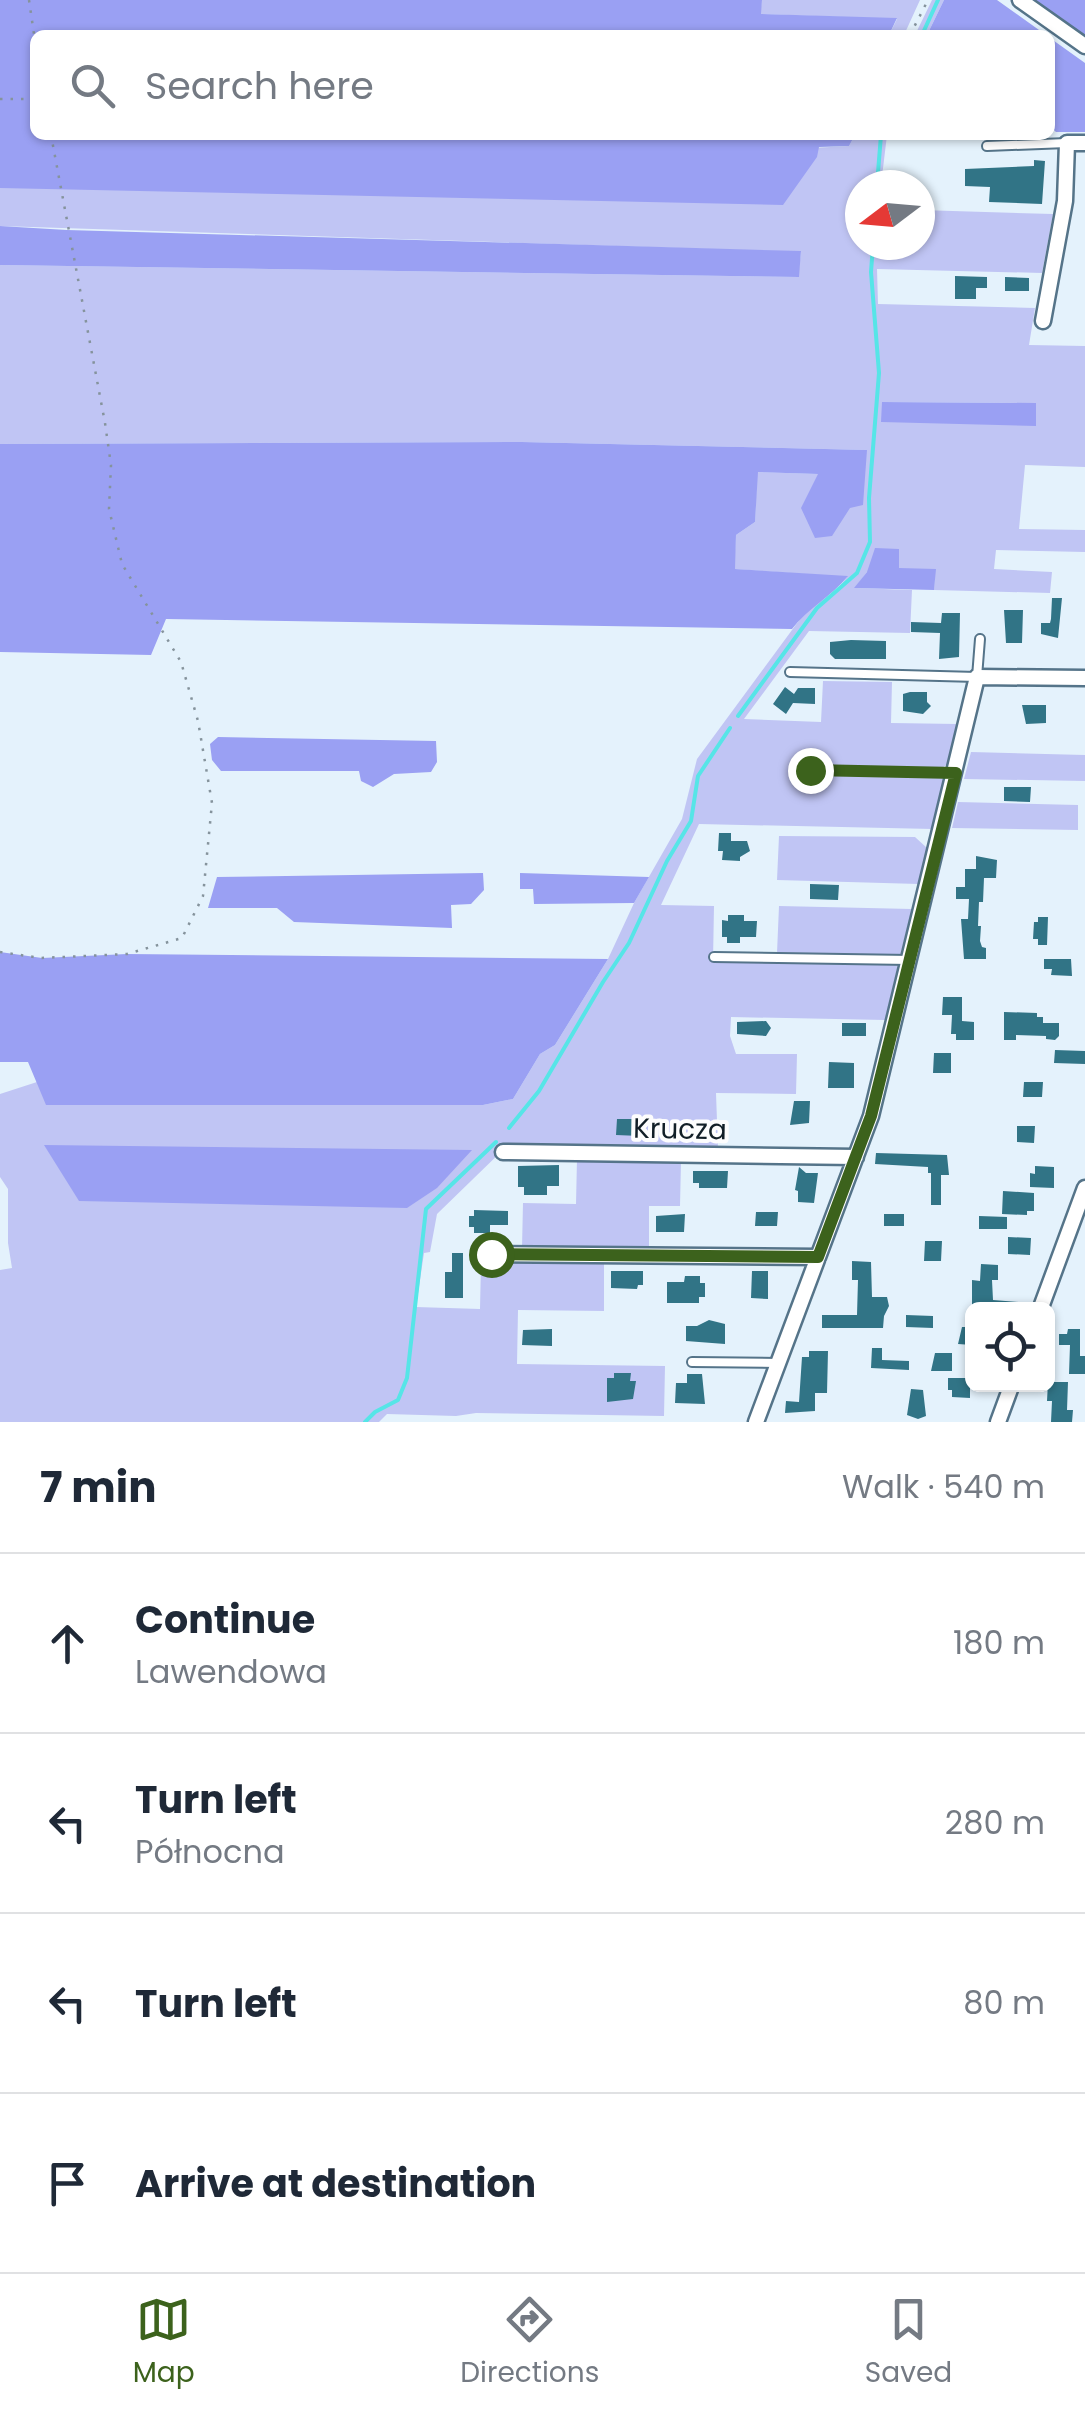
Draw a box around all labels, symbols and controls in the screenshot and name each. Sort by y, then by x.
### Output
search box [30,30,1055,140]
icon: search [65,58,120,113]
text: Search here [145,59,374,112]
north arrow [845,170,935,260]
route end [788,748,834,794]
street label: Krucza [633,1109,727,1149]
route start [469,1232,515,1278]
map controls [965,1302,1055,1392]
button: locate [965,1302,1055,1392]
text: 7 min [40,1458,157,1517]
text: Walk · 540 m [842,1464,1045,1509]
text: Continue [135,1593,315,1646]
icon: ahead [40,1616,95,1671]
text: 180 m [953,1620,1045,1665]
text: Lawendowa [135,1649,327,1694]
text: Turn left [135,1773,297,1826]
icon: left [40,1796,95,1851]
text: 280 m [945,1800,1045,1845]
text: Północna [135,1829,285,1874]
icon: left [40,1976,95,2031]
text: Turn left [135,1977,297,2030]
text: 80 m [963,1980,1045,2025]
icon: arrive [40,2156,95,2211]
text: Arrive at destination [135,2157,536,2210]
tab: Map [133,2292,195,2394]
tab: Directions [460,2292,599,2394]
tab: Saved [865,2292,952,2394]

